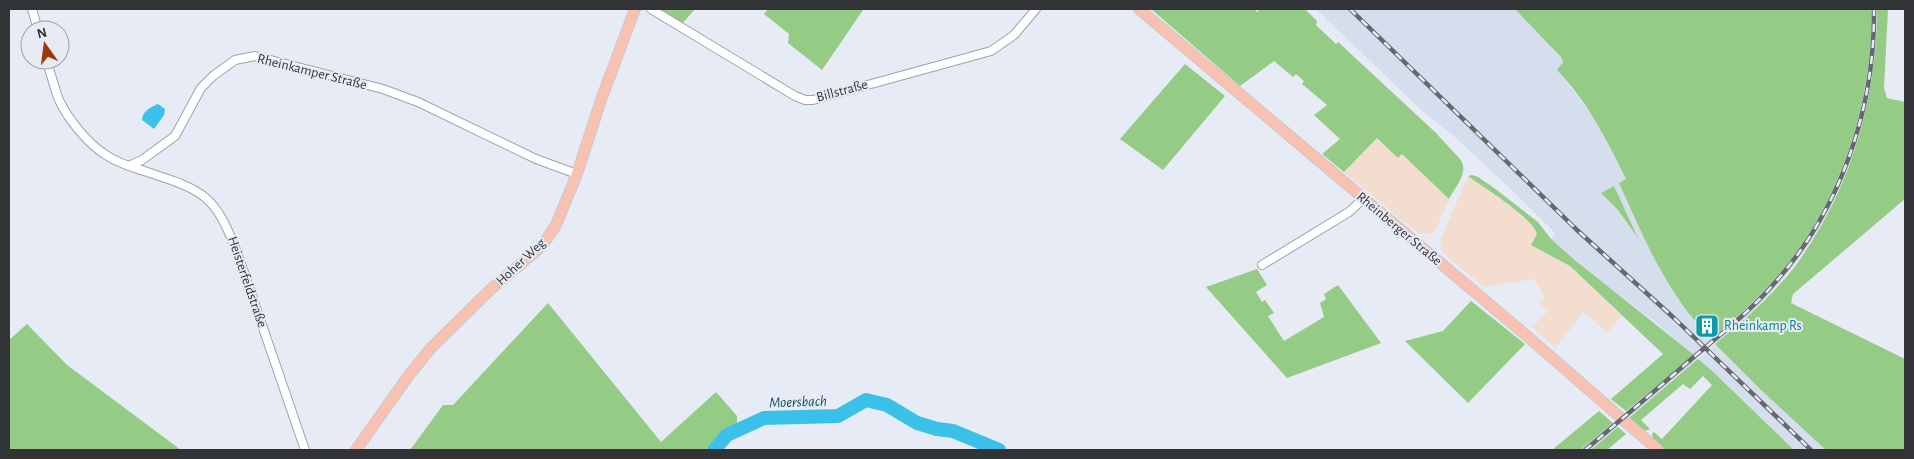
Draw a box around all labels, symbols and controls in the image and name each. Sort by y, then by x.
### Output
north arrow [20,20,70,70]
text: N [36,25,49,41]
street label: Rheinkamper Straße [256,52,368,92]
street label: Billstraße [815,77,869,105]
street label: Rheinberger Straße [1354,189,1444,269]
street label: Heisterfeldstraße [225,235,269,329]
street label: Hoher Weg [494,236,548,288]
building icon: Rheinkamp Rs [1694,313,1720,339]
place label: Rheinkamp Rs [1724,319,1802,333]
water label: Moersbach [769,393,827,411]

